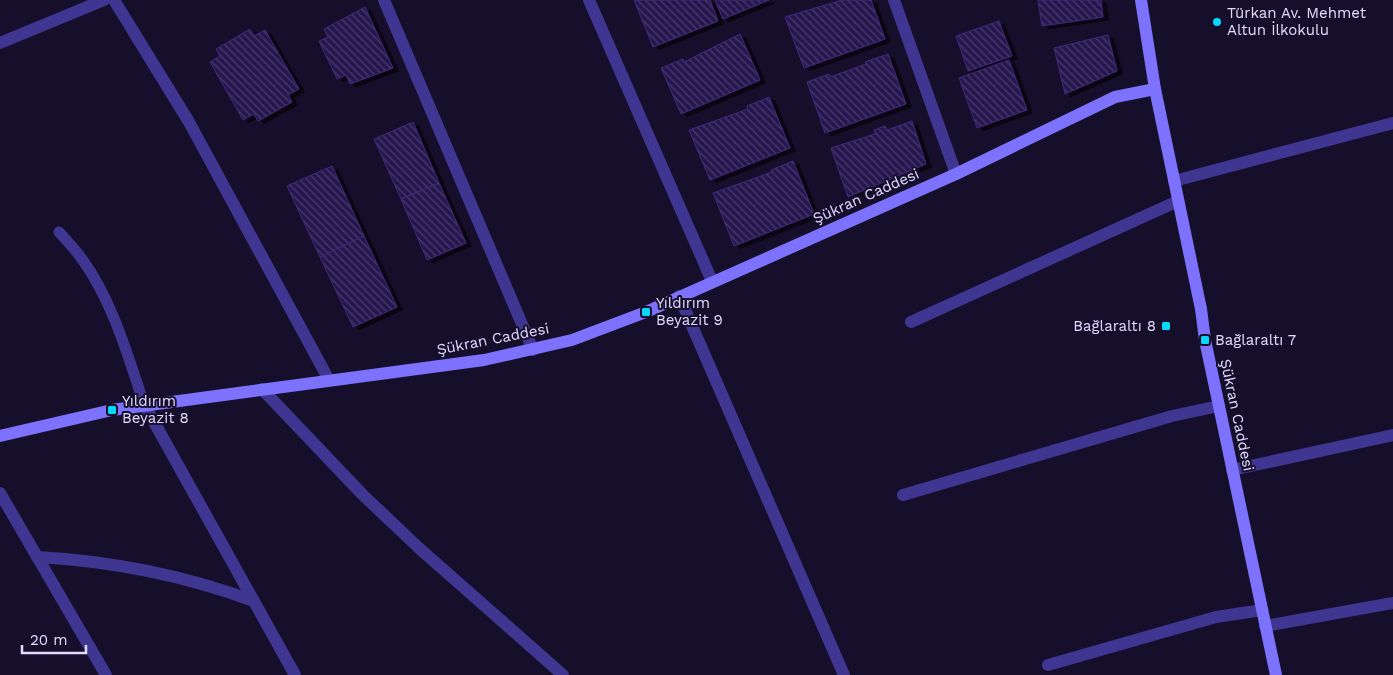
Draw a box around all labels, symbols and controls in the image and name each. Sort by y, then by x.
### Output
place label: Türkan Av. Mehmet Altun İlkokulu [1227,4,1367,39]
marker: Türkan Av. Mehmet Altun İlkokulu [1211,16,1223,28]
street label: Şükran Caddesi [810,165,922,227]
place label: Yıldırım Beyazit 9 [656,294,723,329]
marker: Yıldırım Beyazit 9 [640,306,652,318]
place label: Bağlaraltı 8 [1073,317,1156,335]
street label: Şükran Caddesi [435,319,551,359]
marker: Bağlaraltı 8 [1160,320,1172,332]
place label: Bağlaraltı 7 [1215,331,1296,349]
marker: Bağlaraltı 7 [1199,334,1211,346]
street label: Şükran Caddesi [1216,357,1258,473]
place label: Yıldırım Beyazit 8 [122,392,189,427]
marker: Yıldırım Beyazit 8 [106,404,118,416]
scale bar [22,622,86,654]
text: 20 m [30,631,68,649]

